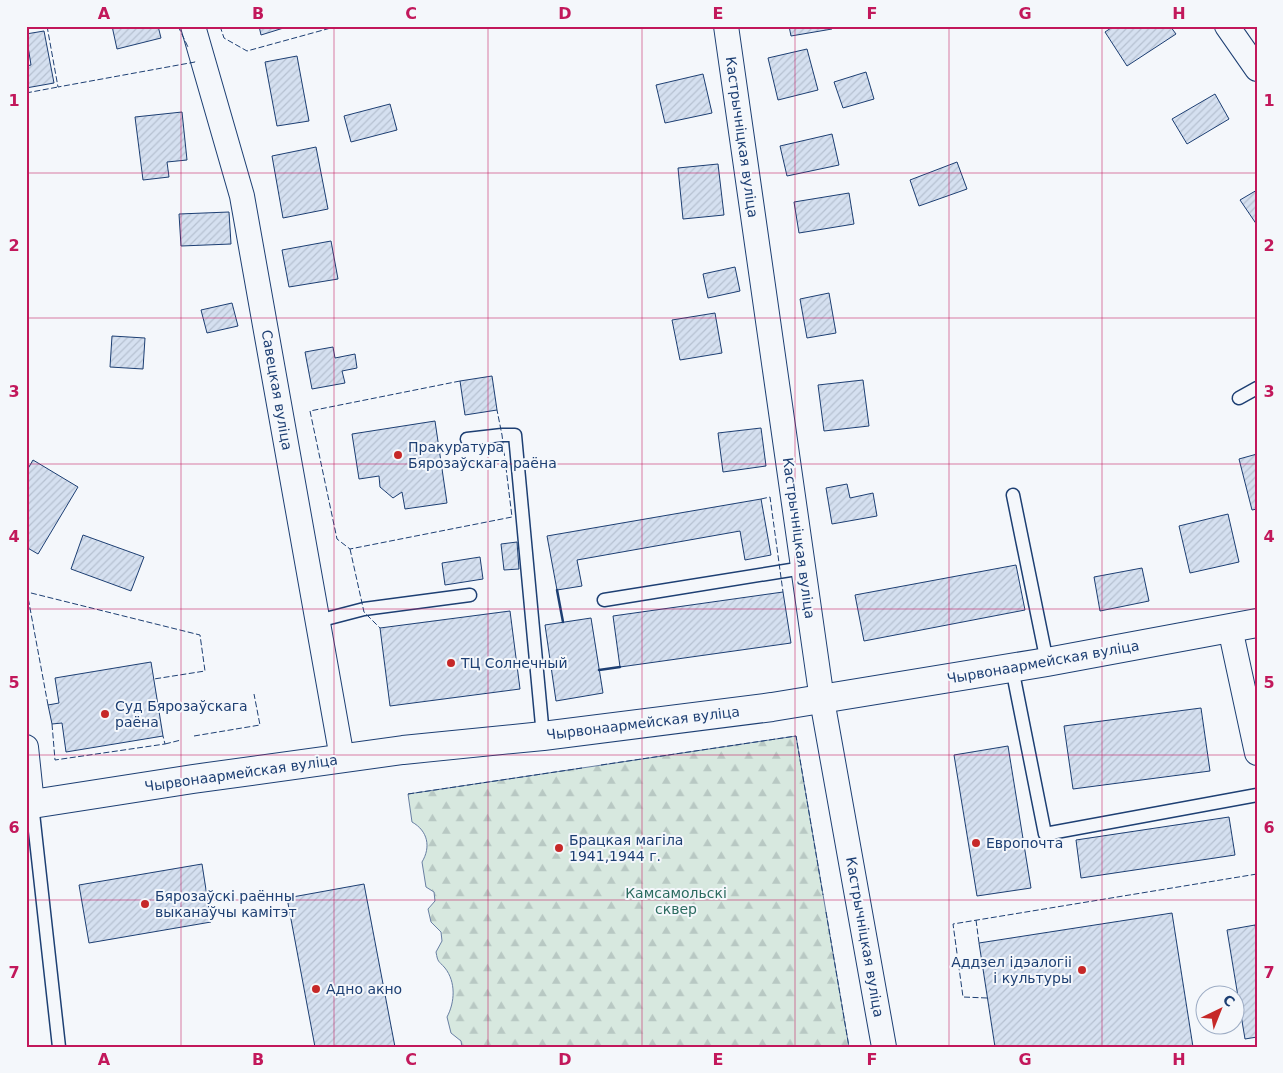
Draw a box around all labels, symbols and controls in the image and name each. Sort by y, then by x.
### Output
text: A [98,4,111,23]
text: B [252,4,264,23]
text: C [405,4,417,23]
text: D [558,4,572,23]
text: E [713,4,723,23]
text: F [867,4,877,23]
text: G [1018,4,1032,23]
text: H [1172,4,1186,23]
street label: Кастрычніцкая вуліца [723,55,761,219]
text: 1 [8,91,20,110]
text: 1 [1263,91,1275,110]
text: 2 [8,236,20,255]
text: 2 [1263,236,1275,255]
street label: Савецкая вуліца [259,328,295,452]
text: 3 [8,382,20,401]
text: 3 [1263,382,1275,401]
place label: Пракуратура Бярозаўскага раёна [408,439,557,471]
marker: Пракуратура Бярозаўскага раёна [392,449,404,461]
street label: Кастрычніцкая вуліца [780,456,818,620]
text: 4 [8,527,20,546]
text: 4 [1263,527,1275,546]
street label: Чырвонаармейская вуліца [946,637,1140,687]
place label: ТЦ Солнечный [460,655,568,671]
marker: ТЦ Солнечный [445,657,457,669]
text: 5 [8,673,20,692]
text: 5 [1263,673,1275,692]
place label: Суд Бярозаўскага раёна [115,698,248,730]
street label: Чырвонаармейская вуліца [545,703,741,743]
marker: Суд Бярозаўскага раёна [99,708,111,720]
street label: Чырвонаармейская вуліца [143,752,339,794]
text: 6 [8,818,20,837]
text: 6 [1263,818,1275,837]
place label: Брацкая магіла 1941,1944 г. [569,832,683,864]
place label: Европочта [986,835,1063,851]
marker: Европочта [970,837,982,849]
marker: Брацкая магіла 1941,1944 г. [553,842,565,854]
street label: Кастрычніцкая вуліца [843,856,887,1018]
park label: Камсамольскі сквер [625,885,727,917]
place label: Бярозаўскі раённы выканаўчы камітэт [155,888,297,920]
marker: Бярозаўскі раённы выканаўчы камітэт [139,898,151,910]
place label: Аддзел ідэалогіі і культуры [951,954,1072,986]
text: 7 [8,963,20,982]
text: 7 [1263,963,1275,982]
marker: Аддзел ідэалогіі і культуры [1076,964,1088,976]
place label: Адно акно [326,981,402,997]
marker: Адно акно [310,983,322,995]
north arrow [1196,986,1246,1036]
text: С [1220,991,1238,1010]
text: A [98,1050,111,1069]
text: B [252,1050,264,1069]
text: C [405,1050,417,1069]
text: D [558,1050,572,1069]
text: E [713,1050,723,1069]
text: F [867,1050,877,1069]
text: G [1018,1050,1032,1069]
text: H [1172,1050,1186,1069]

